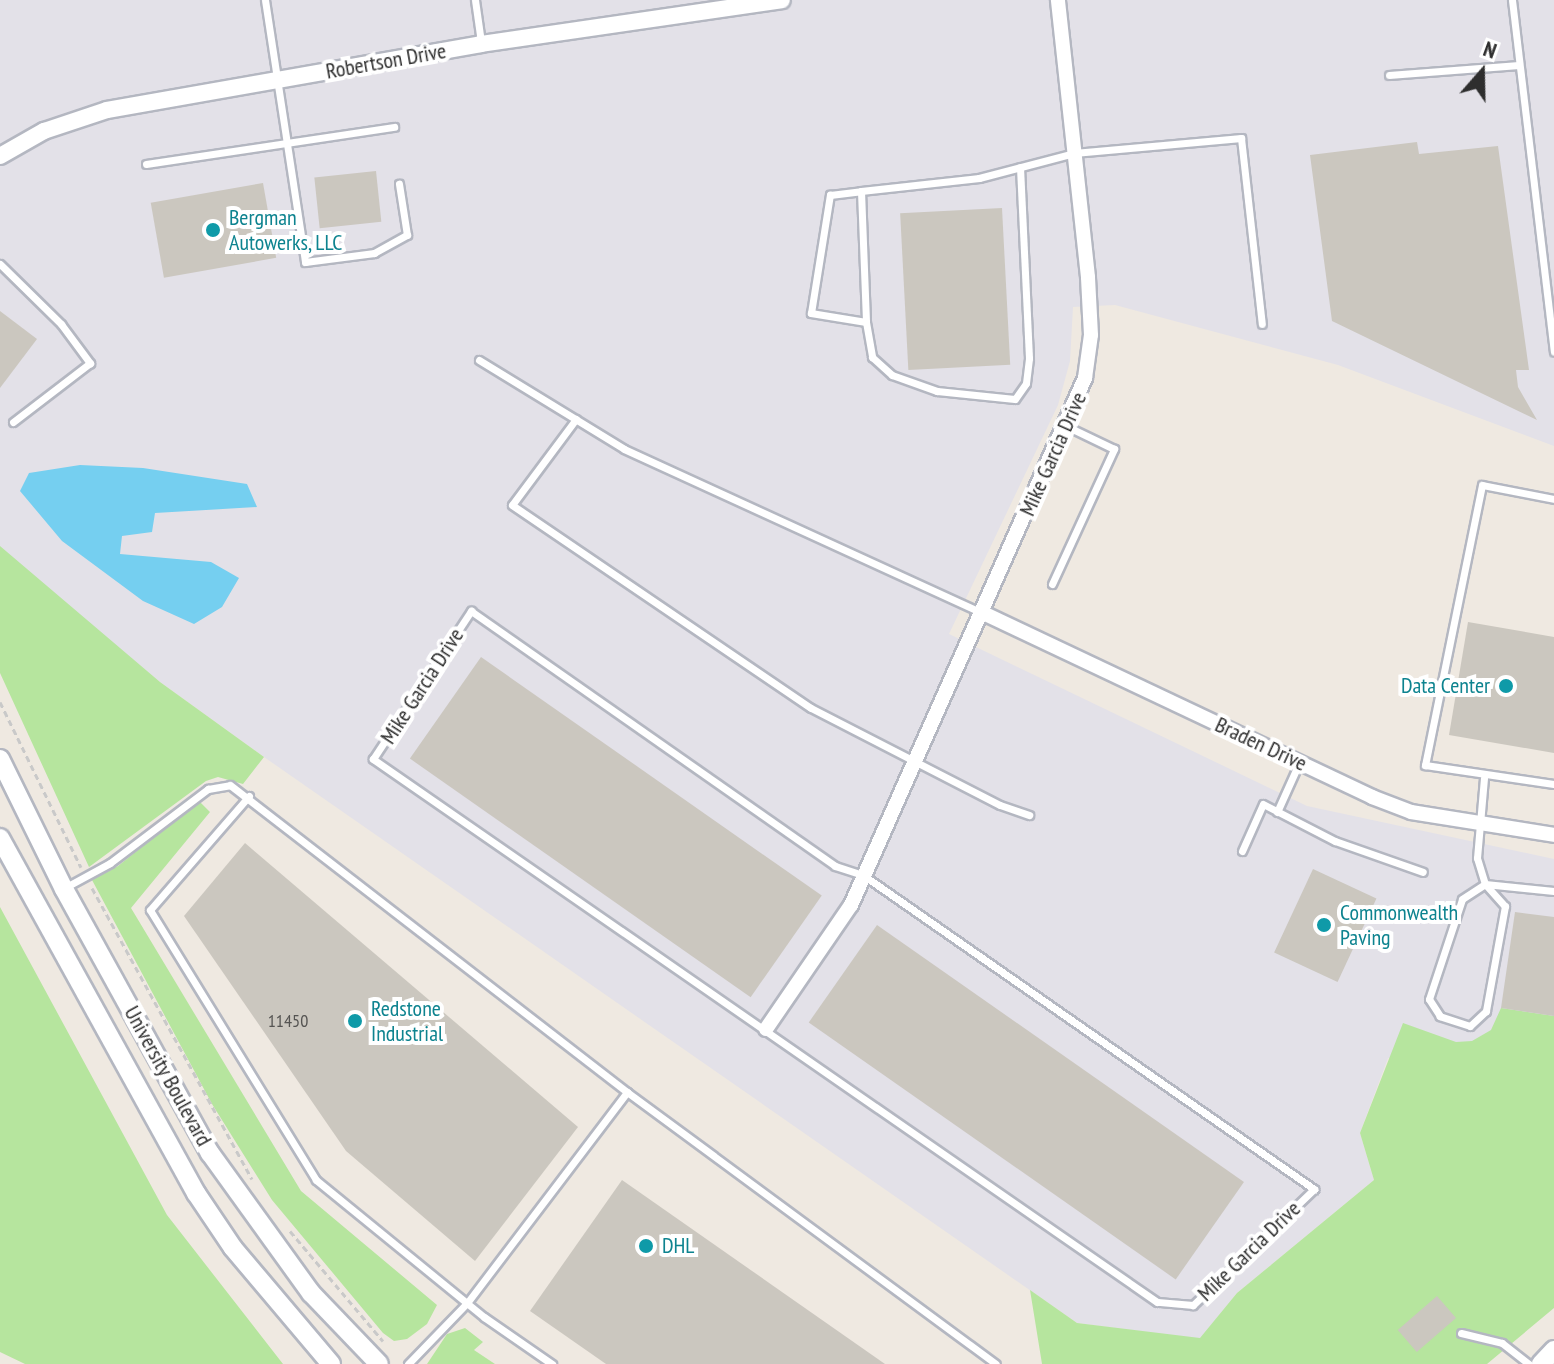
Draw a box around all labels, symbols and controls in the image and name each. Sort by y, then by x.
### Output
north arrow [1442,32,1522,112]
text: N [1480,34,1501,65]
street label: Robertson Drive [324,37,448,85]
place label: Bergman Autowerks, LLC [229,204,344,256]
marker: Bergman Autowerks, LLC [204,221,222,239]
street label: Mike Garcia Drive [1014,388,1092,520]
street label: Mike Garcia Drive [375,623,469,749]
place label: Data Center [1401,673,1490,699]
marker: Data Center [1497,677,1515,695]
street label: Braden Drive [1211,711,1311,777]
place label: Commonwealth Paving [1340,899,1458,950]
marker: Commonwealth Paving [1315,916,1333,934]
place label: Redstone Industrial [371,995,443,1046]
street label: University Boulevard [118,1001,218,1151]
house number: 11450 [268,1010,308,1032]
marker: Redstone Industrial [346,1012,364,1030]
street label: Mike Garcia Drive [1192,1195,1306,1307]
place label: DHL [662,1233,694,1259]
marker: DHL [637,1237,655,1255]

